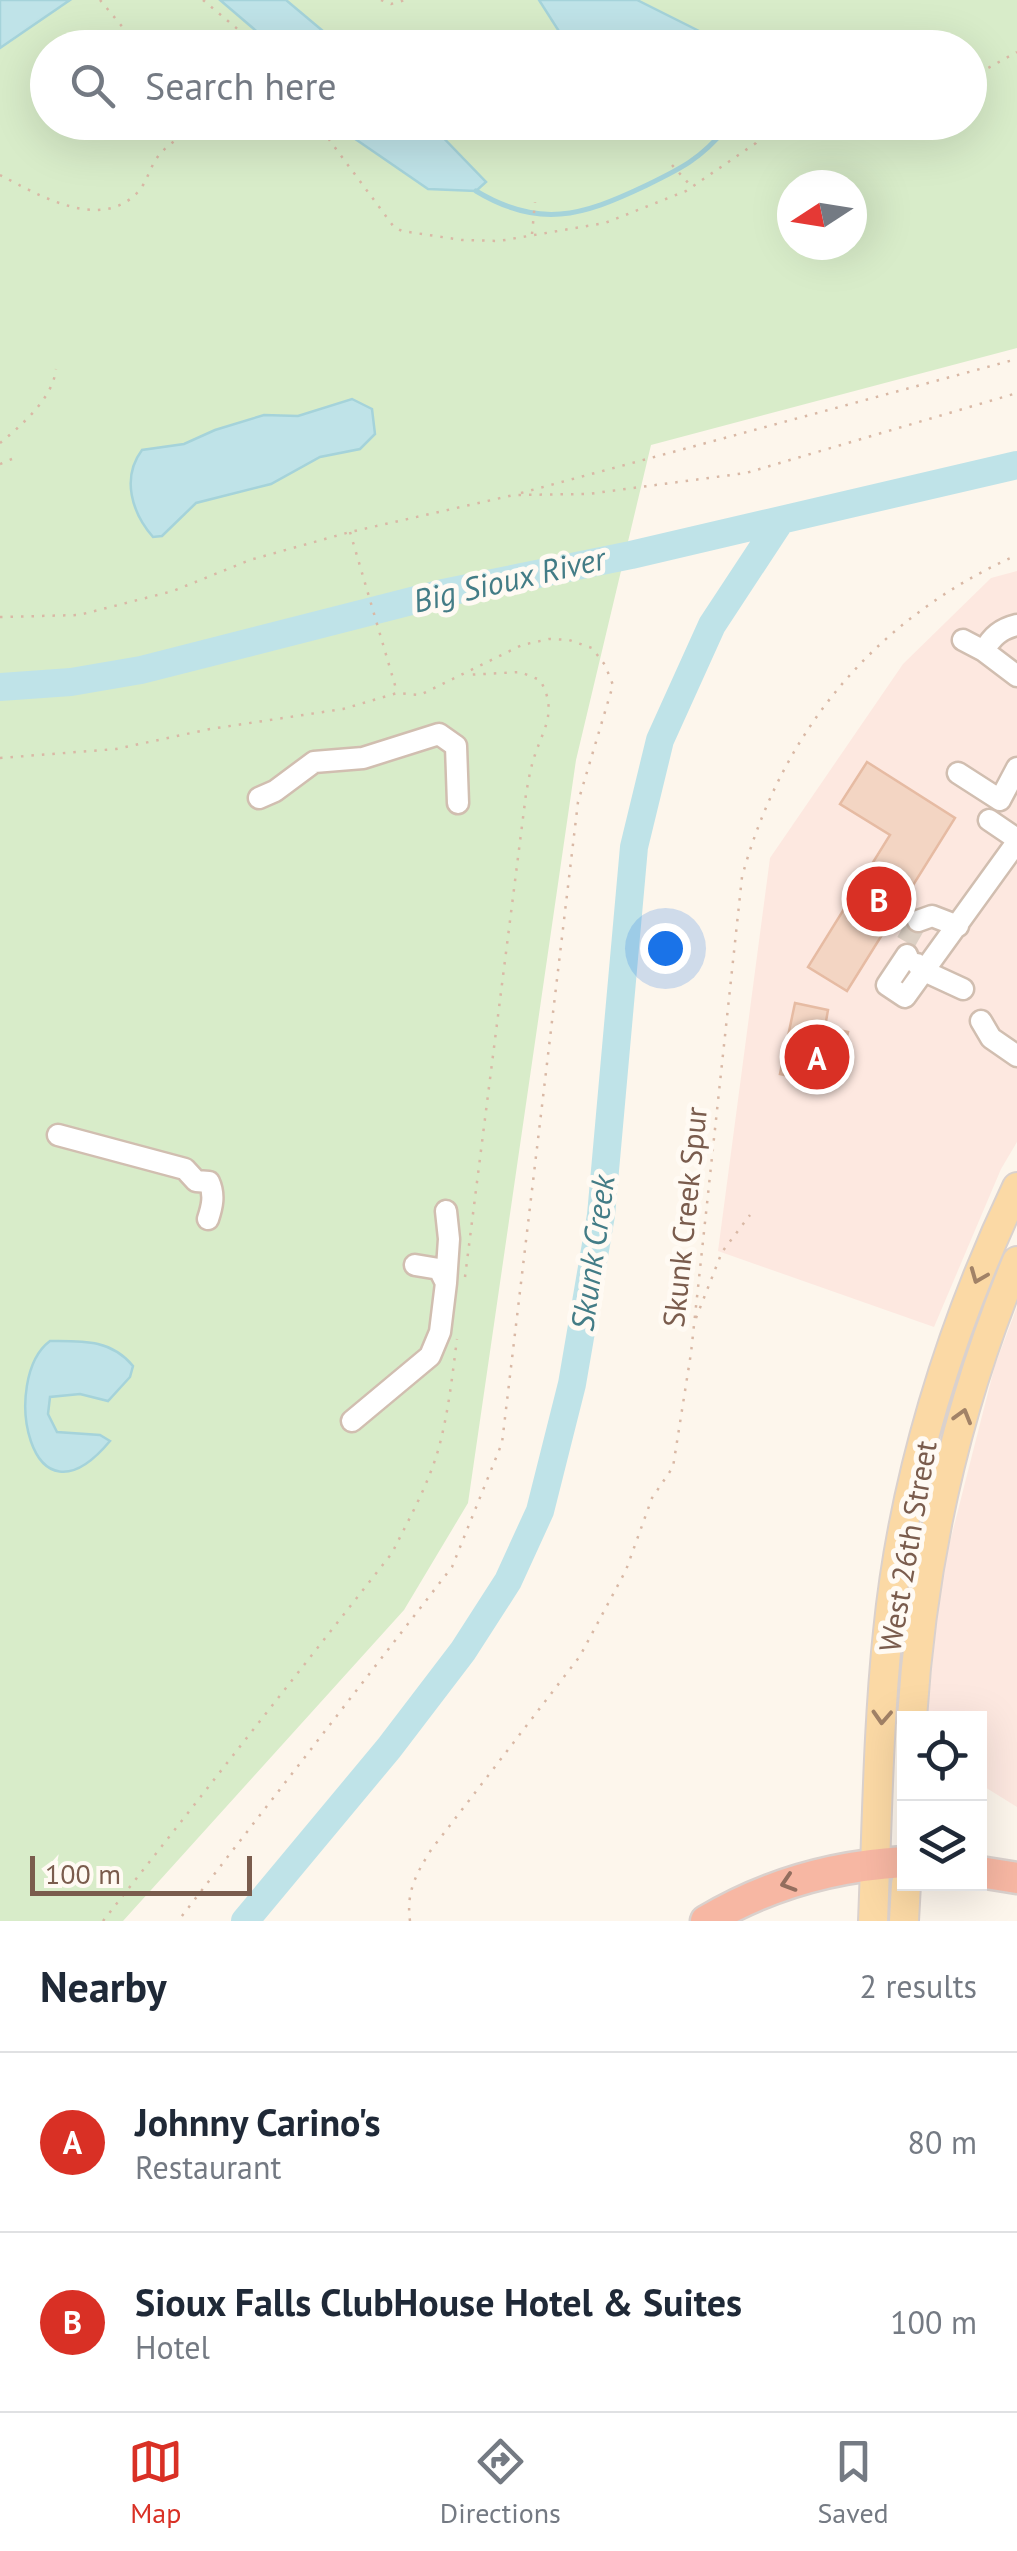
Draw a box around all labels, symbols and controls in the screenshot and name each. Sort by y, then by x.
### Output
search box [30,30,987,140]
icon: search [65,58,120,113]
text: Search here [145,61,337,110]
north arrow [777,170,867,260]
water label: Big Sioux River [409,536,612,621]
pin: B [846,862,912,936]
your location [640,923,691,974]
pin: A [784,1020,850,1094]
street label: Skunk Creek Spur [653,1105,715,1329]
water label: Skunk Creek [560,1171,624,1333]
one-way arrow [970,1267,990,1284]
one-way arrow [951,1408,972,1425]
street label: West 26th Street [869,1437,945,1655]
one-way arrow [872,1709,893,1725]
map controls [897,1711,987,1891]
button: locate [897,1711,987,1801]
button: layers [897,1801,987,1891]
scale bar [30,1851,252,1896]
text: 100 m [45,1855,121,1892]
one-way arrow [780,1872,797,1892]
text: Nearby [40,1959,167,2014]
text: 2 results [859,1965,977,2007]
text: Johnny Carino's [135,2097,381,2146]
text: A [63,2121,82,2163]
text: 80 m [908,2121,977,2163]
text: Restaurant [135,2146,281,2188]
text: Sioux Falls ClubHouse Hotel & Suites [135,2277,742,2326]
text: B [63,2301,82,2343]
text: 100 m [890,2301,977,2343]
text: Hotel [135,2326,210,2368]
tab: Map [128,2434,183,2531]
tab: Directions [440,2434,561,2531]
tab: Saved [817,2434,889,2531]

